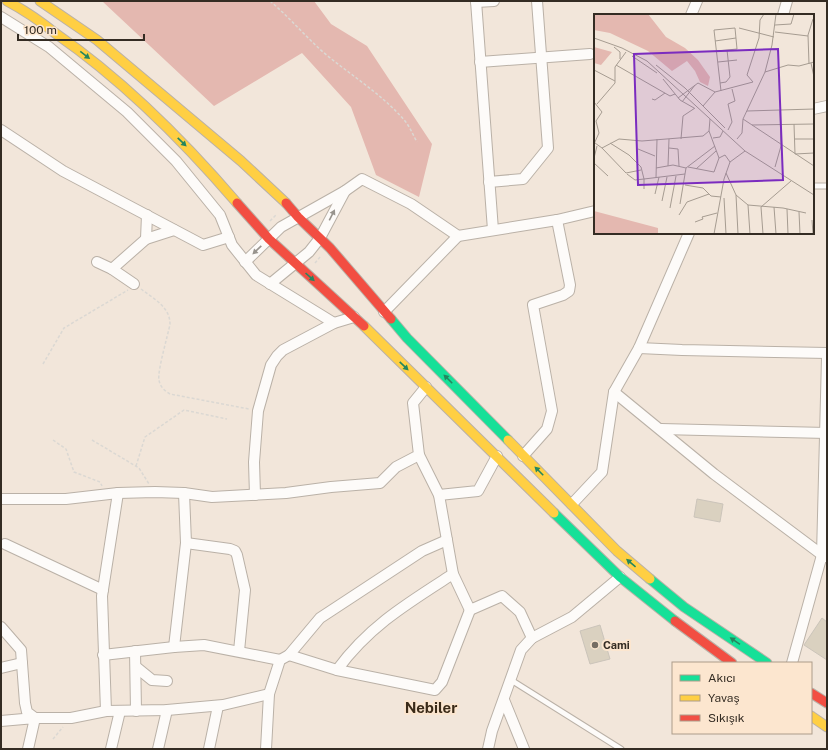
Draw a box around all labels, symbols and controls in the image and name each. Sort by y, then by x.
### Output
inset map [594,14,814,234]
scale bar [18,16,144,42]
text: 100 m [24,23,57,37]
one-way arrow [80,50,91,59]
one-way arrow [177,137,187,147]
one-way arrow [329,209,336,220]
one-way arrow [252,246,262,255]
one-way arrow [304,272,315,281]
one-way arrow [399,361,409,370]
one-way arrow [443,374,452,384]
one-way arrow [534,466,544,476]
one-way arrow [626,558,637,567]
one-way arrow [730,637,740,645]
place label: Cami [603,639,630,651]
marker: Cami [590,640,600,650]
legend [672,662,812,734]
text: Akıcı [708,671,736,685]
text: Yavaş [708,691,740,705]
district label: Nebiler [405,699,457,716]
text: Sıkışık [708,711,745,725]

